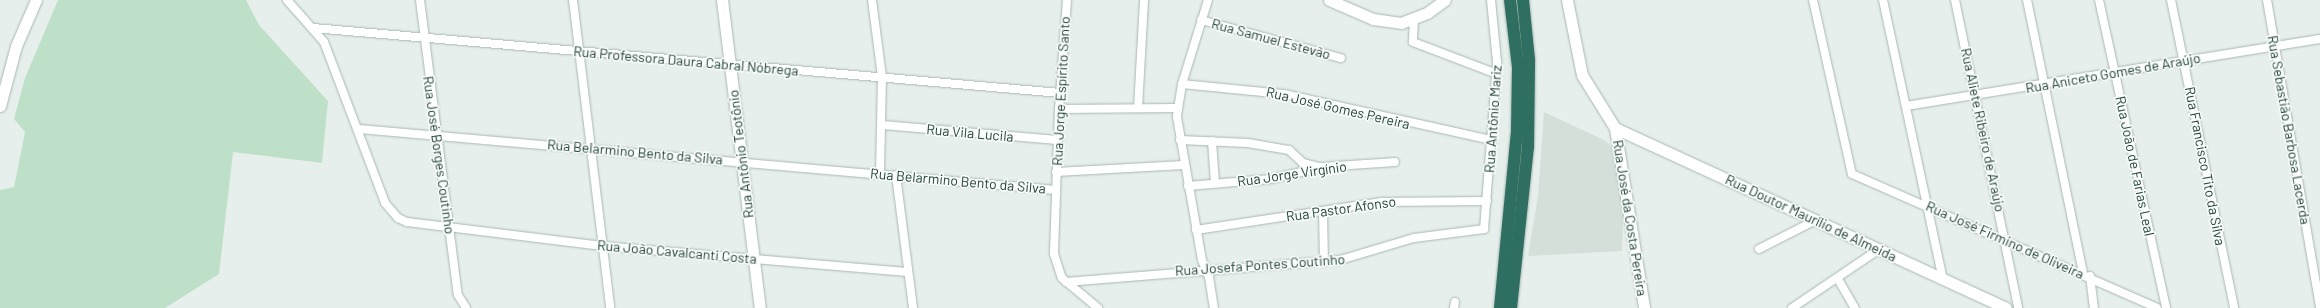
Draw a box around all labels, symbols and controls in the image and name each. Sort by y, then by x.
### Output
street label: Rua Samuel Estevão [1210,15,1332,63]
street label: Rua Jorge Espírito Santo [1049,16,1073,166]
street label: Rua Sebastião Barbosa Lacerda [2264,34,2314,226]
street label: Rua Professora Daura Cabral Nóbrega [573,43,799,79]
street label: Rua Aliete Ribeiro de Araújo [1957,46,2009,214]
street label: Rua Aniceto Gomes de Araújo [2024,49,2202,97]
street label: Rua Antônio Mariz [1481,65,1505,173]
street label: Rua José Borges Coutinho [420,75,458,235]
street label: Rua José Gomes Pereira [1264,83,1412,133]
street label: Rua Francisco Tito da Silva [2181,85,2229,247]
street label: Rua Antônio Teotônio [725,89,757,219]
street label: Rua João de Farias Leal [2112,94,2158,238]
street label: Rua Vila Lucila [926,121,1014,145]
street label: Rua Belarmino Bento da Silva [547,136,723,168]
street label: Rua José da Costa Pereira [1609,139,1651,297]
street label: Rua Jorge Virgínio [1236,158,1348,190]
street label: Rua Belarmino Bento da Silva [870,165,1046,197]
street label: Rua Doutor Maurílio de Almeida [1723,171,1899,265]
street label: Rua Pastor Afonso [1285,193,1397,225]
street label: Rua José Firmino de Oliveira [1923,197,2087,283]
street label: Rua João Cavalcanti Costa [597,237,757,267]
street label: Rua Josefa Pontes Coutinho [1174,251,1346,279]

